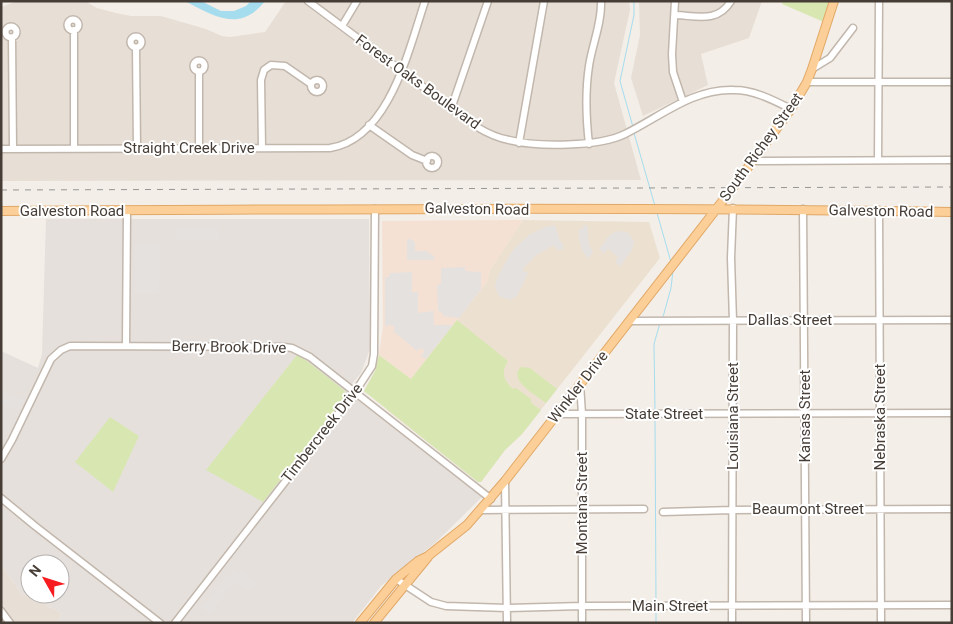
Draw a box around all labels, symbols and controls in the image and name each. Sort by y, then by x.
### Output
street label: Forest Oaks Boulevard [352,31,484,133]
street label: South Richey Street [716,89,807,205]
street label: Straight Creek Drive [123,139,255,157]
street label: Galveston Road [425,199,529,219]
street label: Galveston Road [829,201,933,221]
street label: Galveston Road [20,202,124,220]
street label: Dallas Street [748,311,832,329]
street label: Berry Brook Drive [171,337,287,357]
street label: Winkler Drive [544,347,612,427]
street label: Louisiana Street [724,362,742,470]
street label: Nebraska Street [871,363,889,470]
street label: Kansas Street [796,370,814,462]
street label: Timbercreek Drive [278,380,366,486]
street label: State Street [625,405,703,423]
street label: Montana Street [573,452,591,554]
street label: Beaumont Street [752,500,864,518]
north arrow [20,554,70,604]
text: N [26,562,44,580]
street label: Main Street [632,597,708,615]

